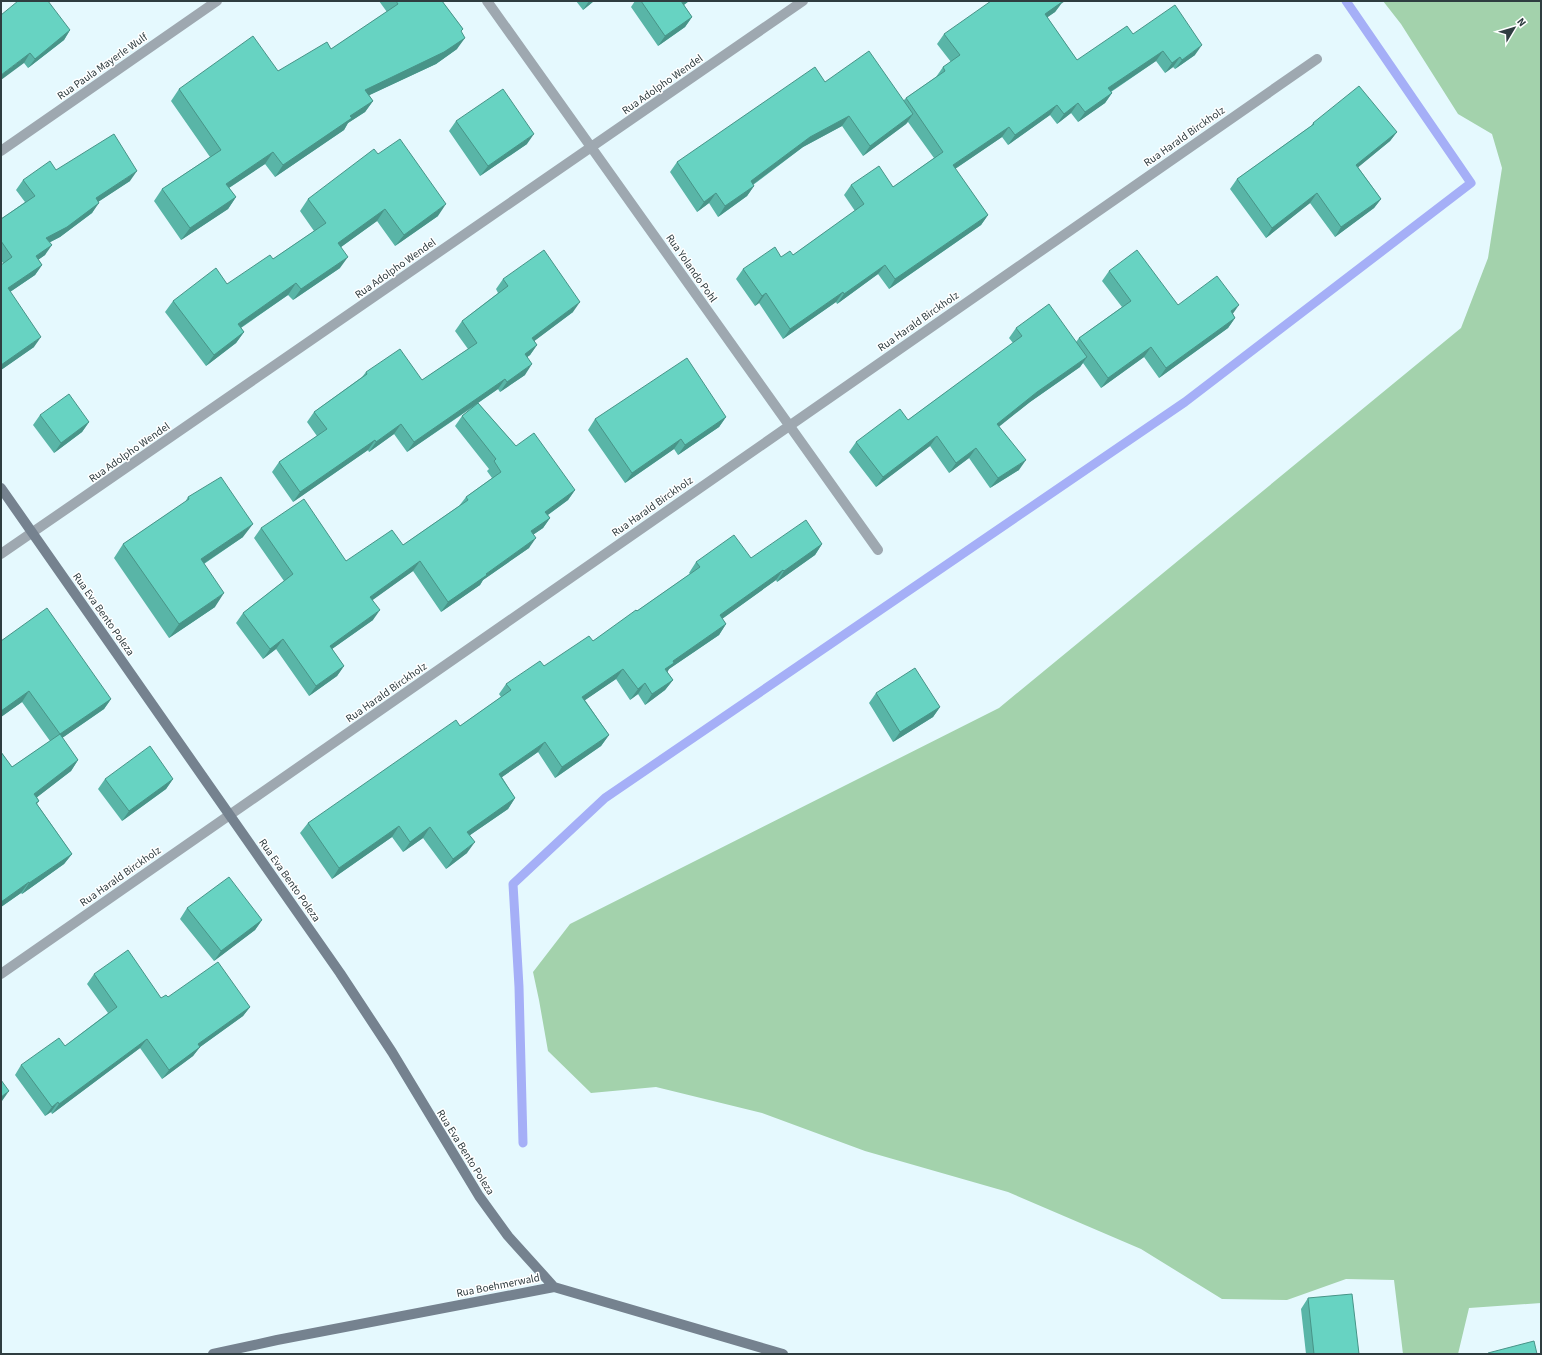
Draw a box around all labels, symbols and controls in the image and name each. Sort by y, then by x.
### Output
north arrow [1494,8,1534,48]
text: N [1513,15,1530,30]
street label: Rua Paula Mayerle Wulf [54,29,151,103]
street label: Rua Adolpho Wendel [619,51,706,118]
street label: Rua Harald Birckholz [1141,103,1228,170]
street label: Rua Yolando Pohl [662,231,721,306]
street label: Rua Adolpho Wendel [352,235,439,302]
street label: Rua Harald Birckholz [875,288,962,355]
street label: Rua Adolpho Wendel [86,419,173,486]
street label: Rua Harald Birckholz [609,473,696,540]
street label: Rua Eva Bento Poleza [69,570,138,659]
street label: Rua Harald Birckholz [343,659,430,726]
street label: Rua Eva Bento Poleza [255,836,324,925]
street label: Rua Harald Birckholz [77,843,164,910]
street label: Rua Eva Bento Poleza [433,1107,498,1198]
street label: Rua Boehmerwald [455,1270,541,1301]

